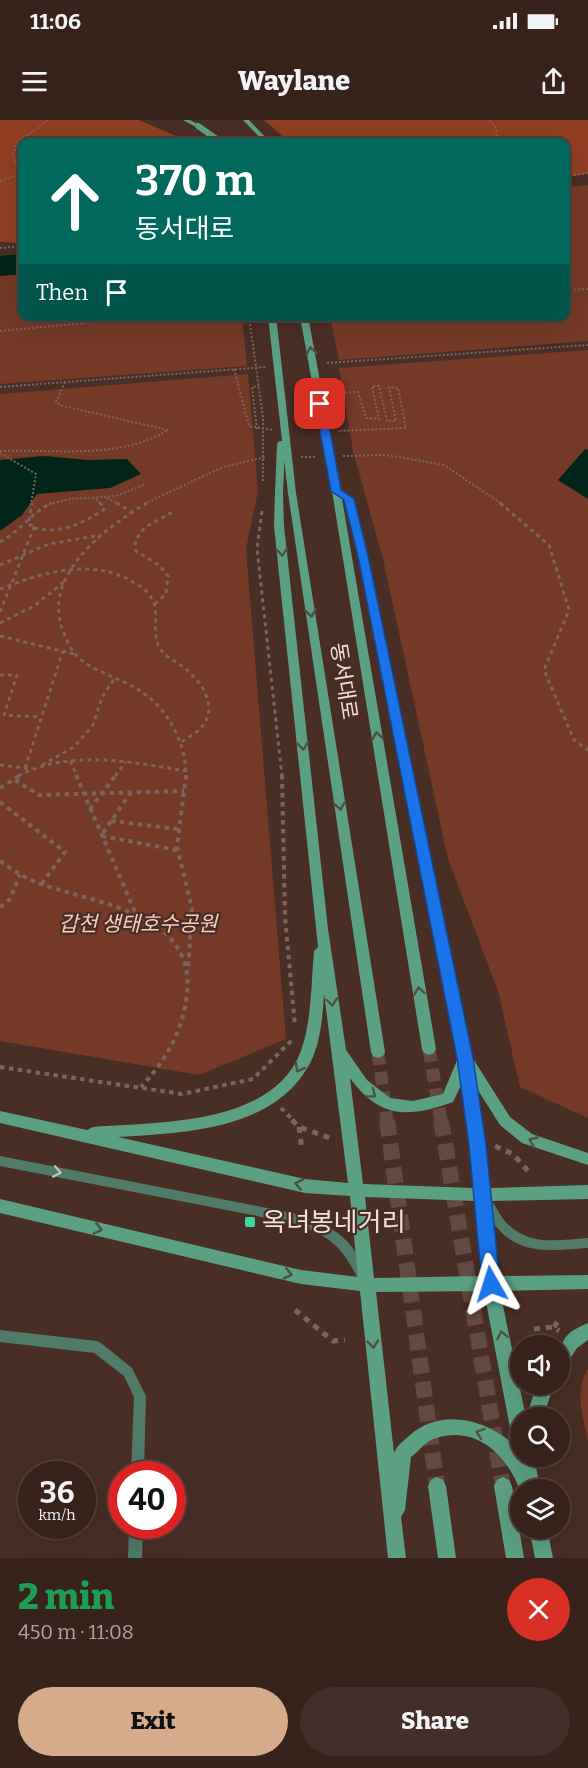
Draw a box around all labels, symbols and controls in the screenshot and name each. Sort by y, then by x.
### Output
text: 11:06 [30,8,81,35]
icon: menu [18,65,51,98]
text: Waylane [238,65,350,97]
icon: share [537,65,570,98]
text: 370 m [135,156,255,206]
icon: ahead [36,162,114,240]
text: 동서대로 [135,213,234,245]
icon: arrive [100,276,133,309]
text: Then [36,279,88,306]
one-way arrow [305,347,317,356]
pin [294,378,345,429]
icon: arrive [303,387,336,420]
one-way arrow [275,547,287,556]
one-way arrow [304,609,316,618]
street label: 동서대로 [325,641,363,721]
one-way arrow [371,732,383,741]
one-way arrow [296,741,308,750]
one-way arrow [334,801,346,811]
park label: 갑천 생태호수공원 [59,911,219,937]
one-way arrow [413,986,426,996]
one-way arrow [326,997,338,1007]
one-way arrow [295,1062,307,1072]
one-way arrow [365,1087,376,1098]
one-way arrow [528,1136,539,1148]
one-way arrow [52,1165,62,1178]
one-way arrow [294,1178,304,1191]
place label: 옥녀봉네거리 [262,1207,406,1238]
marker: 옥녀봉네거리 [243,1215,257,1229]
one-way arrow [93,1222,103,1235]
position arrow [459,1252,523,1316]
one-way arrow [282,1266,292,1279]
one-way arrow [496,1330,509,1340]
map controls [510,1335,570,1539]
button: sound [510,1335,570,1395]
one-way arrow [366,1339,379,1348]
button: search [510,1407,570,1467]
one-way arrow [475,1427,486,1440]
speed limit sign: 40 [108,1461,186,1539]
text: 36 [39,1475,75,1511]
button: layers [510,1479,570,1539]
text: km/h [38,1506,76,1524]
text: 2 min [18,1575,114,1619]
button: close [507,1578,570,1641]
text: 450 m · 11:08 [18,1620,134,1644]
button: Exit [18,1687,288,1756]
button: Share [300,1687,570,1756]

